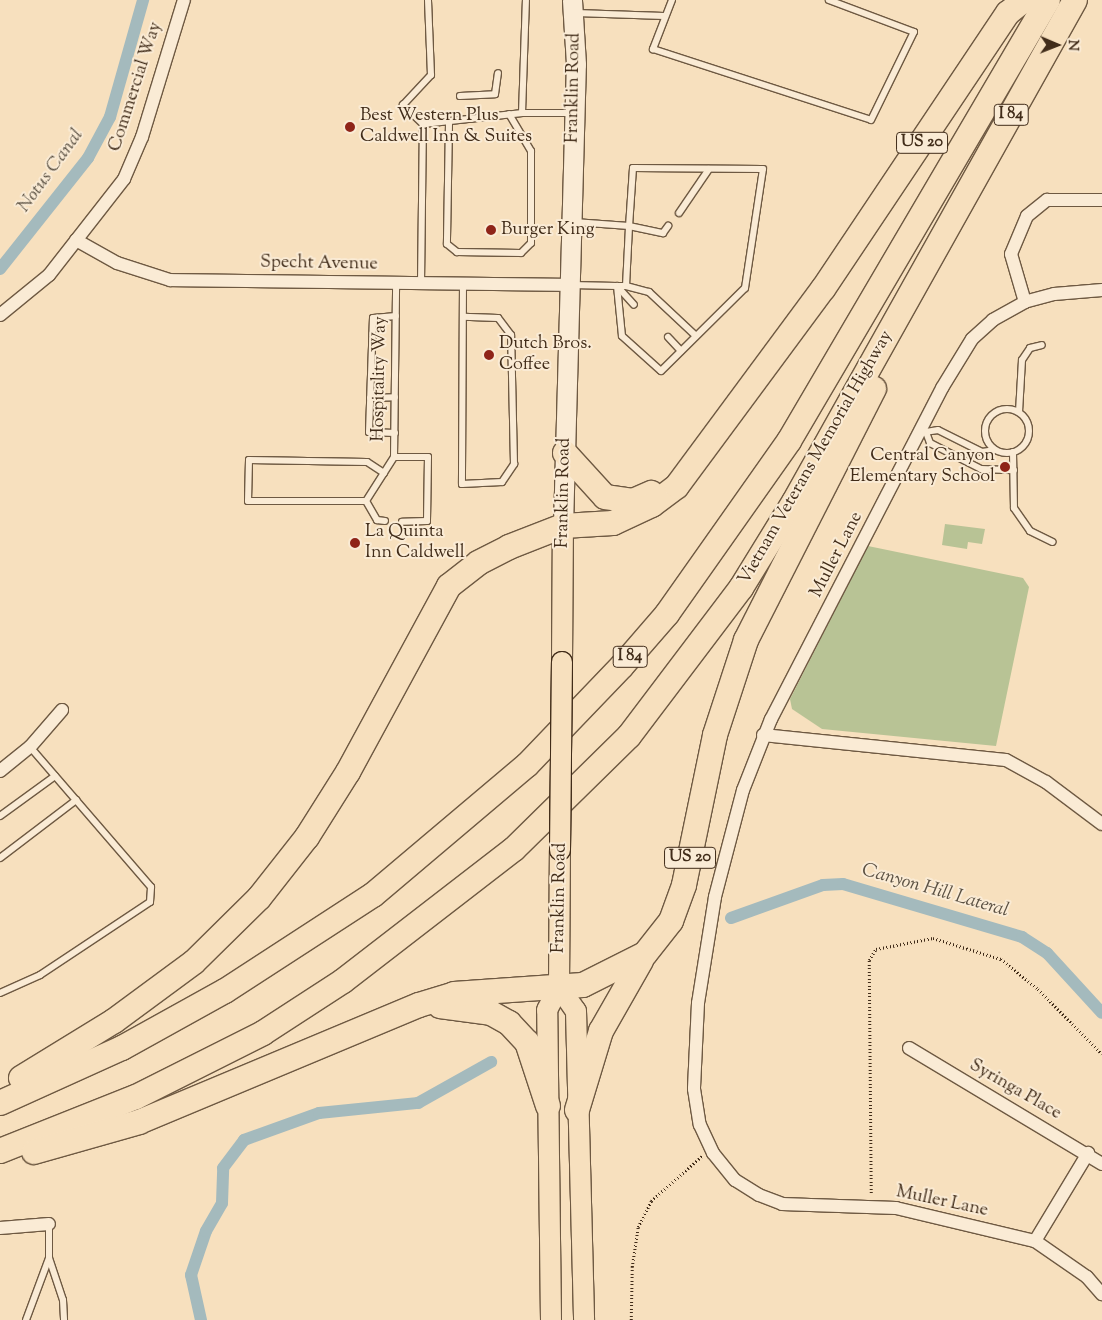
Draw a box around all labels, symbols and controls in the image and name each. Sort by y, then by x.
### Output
street label: Commercial Way [105,20,167,154]
north arrow [1032,20,1082,70]
street label: Franklin Road [562,33,586,143]
text: N [1062,39,1082,51]
road number: I 84 [994,102,1028,128]
place label: Best Western Plus Caldwell Inn & Suites [360,106,532,148]
marker: Best Western Plus Caldwell Inn & Suites [344,121,356,133]
water label: Notus Canal [13,125,89,217]
road number: US 20 [896,130,948,156]
place label: Burger King [501,219,595,241]
marker: Burger King [485,224,497,236]
street label: Specht Avenue [260,252,378,276]
street label: Hospitality Way [368,316,392,442]
street label: Vietnam Veterans Memorial Highway [734,327,898,589]
place label: Dutch Bros. Coffee [499,334,592,376]
marker: Dutch Bros. Coffee [483,349,495,361]
street label: Franklin Road [552,438,576,548]
place label: Central Canyon Elementary School [850,446,995,488]
marker: Central Canyon Elementary School [999,461,1011,473]
street label: Muller Lane [806,508,868,602]
place label: La Quinta Inn Caldwell [365,522,465,564]
marker: La Quinta Inn Caldwell [349,537,361,549]
road number: I 84 [612,644,648,670]
street label: Franklin Road [548,843,572,953]
road number: US 20 [664,844,716,871]
water label: Canyon Hill Lateral [859,859,1011,923]
street label: Syringa Place [965,1055,1065,1125]
street label: Muller Lane [894,1182,990,1222]

